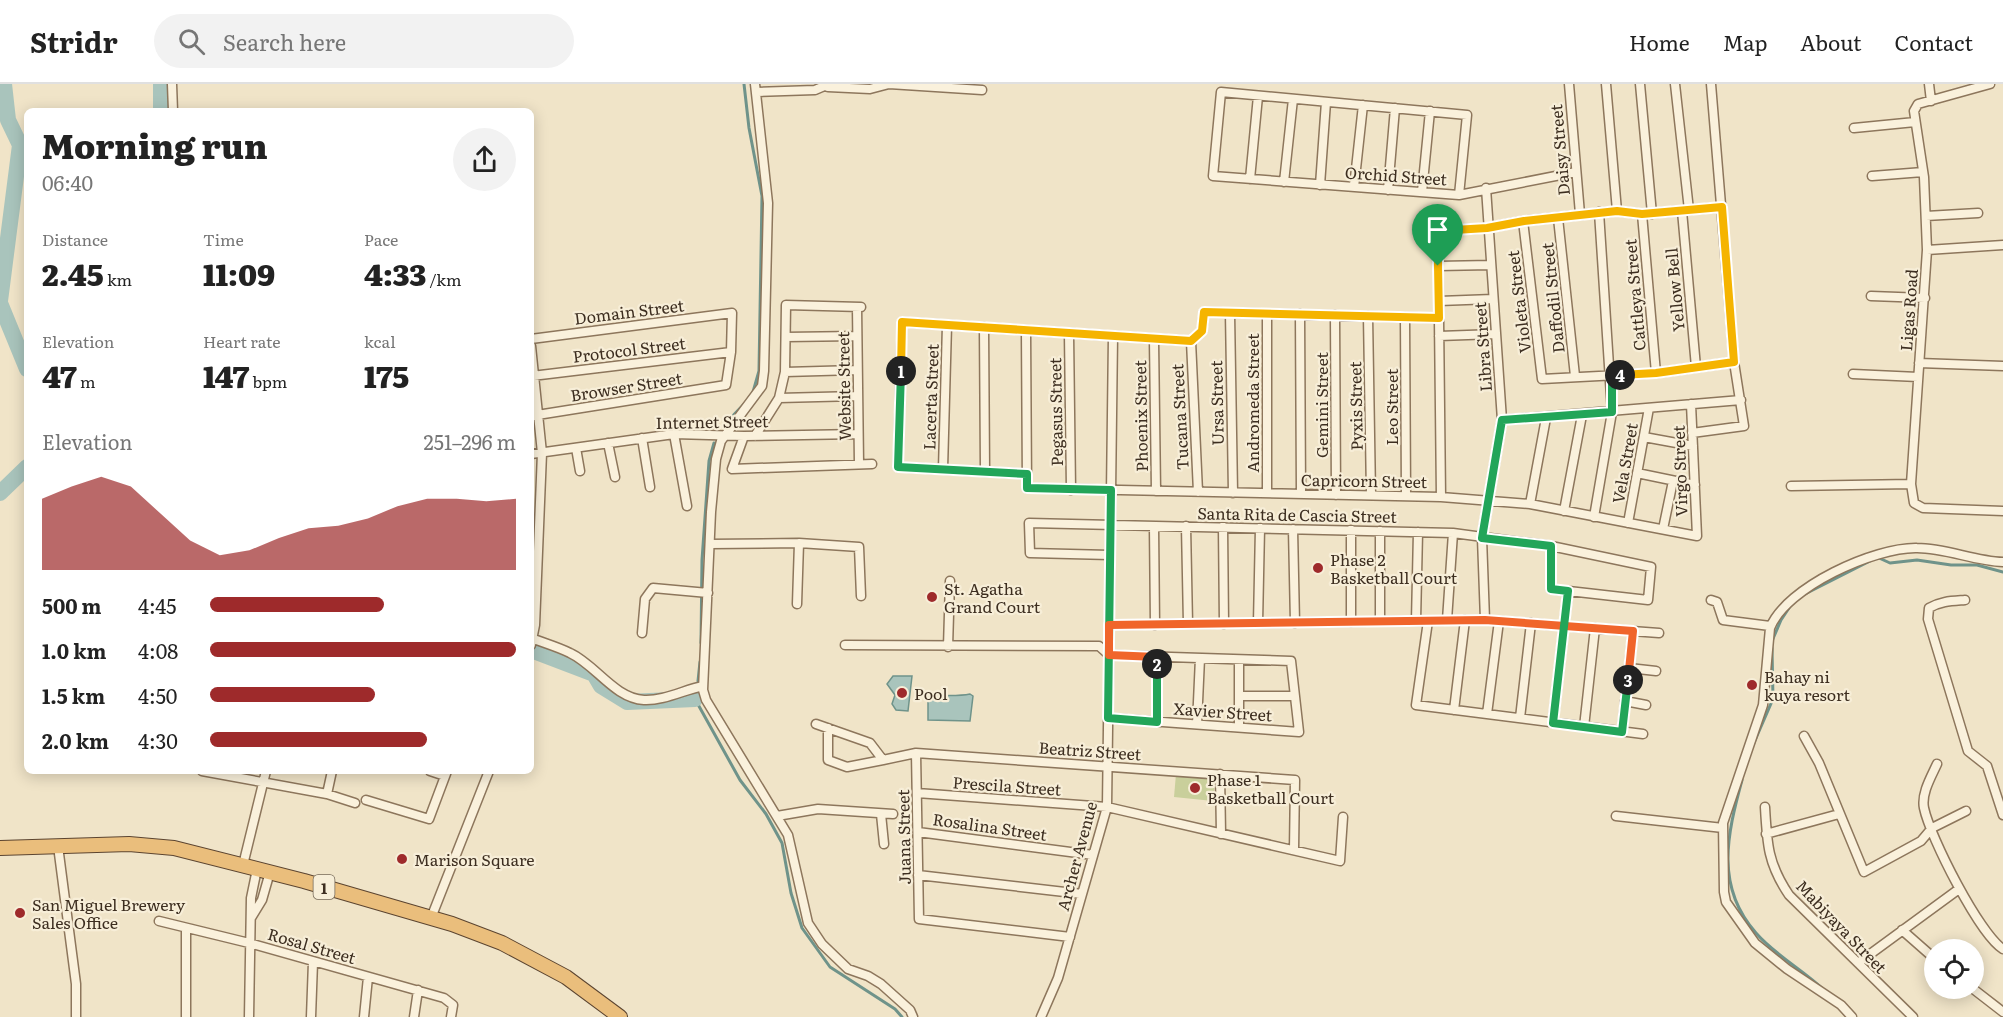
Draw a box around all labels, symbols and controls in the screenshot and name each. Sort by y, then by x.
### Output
search box [154,14,574,68]
text: Stridr [30,20,118,62]
icon: search [175,25,208,58]
text: Search here [223,25,346,58]
text: Home [1629,26,1690,57]
text: Map [1723,26,1767,57]
text: About [1800,26,1862,57]
text: Contact [1895,26,1973,57]
street label: Daisy Street [1543,103,1575,197]
text: Morning run [42,120,268,169]
button: share [453,128,516,191]
street label: Orchid Street [1344,159,1448,191]
text: 06:40 [42,167,93,197]
pin [1412,204,1463,266]
icon: arrive [1421,213,1454,246]
text: Distance [42,227,108,251]
text: Time [203,227,244,251]
text: Pace [364,227,398,251]
street label: Cattleya Street [1617,238,1651,352]
street label: Daffodil Street [1534,241,1570,354]
street label: Yellow Bell [1658,247,1690,333]
street label: Violeta Street [1500,249,1536,355]
text: 2.45 [42,251,104,295]
text: 11:09 [203,251,275,295]
text: 4:33 [364,251,426,295]
text: km [104,267,132,291]
text: /km [426,267,461,291]
street label: Ligas Road [1893,268,1923,352]
street label: Domain Street [573,292,686,330]
street label: Libra Street [1467,301,1497,393]
text: Elevation [42,329,114,353]
text: Heart rate [203,329,281,353]
text: kcal [364,329,396,353]
street label: Protocol Street [571,330,687,368]
street label: Website Street [830,331,856,441]
street label: Andromeda Street [1240,333,1264,473]
street label: Lacerta Street [916,343,944,451]
street label: Gemini Street [1309,352,1333,458]
text: 47 [42,353,77,397]
text: 147 [203,353,249,397]
text: 175 [364,353,409,397]
pin: 1 [886,356,916,386]
street label: Pegasus Street [1042,357,1068,467]
text: 1 [898,359,904,383]
street label: Phoenix Street [1127,359,1153,472]
street label: Ursa Street [1203,360,1229,446]
pin: 4 [1605,360,1635,390]
street label: Pyxis Street [1342,361,1368,451]
street label: Tucana Street [1164,363,1194,471]
text: 4 [1615,363,1625,387]
street label: Browser Street [568,365,684,407]
street label: Leo Street [1379,368,1403,445]
text: m [77,369,96,393]
text: bpm [249,369,287,393]
street label: Internet Street [655,408,769,434]
street label: Vela Street [1605,420,1643,505]
street label: Virgo Street [1665,424,1693,517]
text: Elevation [42,426,132,456]
text: 251–296 m [424,426,516,456]
street label: Capricorn Street [1301,467,1428,493]
street label: Santa Rita de Cascia Street [1197,500,1397,528]
place label: Phase 2 Basketball Court [1330,547,1458,589]
marker: Phase 2 Basketball Court [1311,561,1325,575]
place label: St. Agatha Grand Court [944,576,1041,618]
text: 500 m [42,590,101,620]
text: 4:45 [138,590,176,620]
marker: St. Agatha Grand Court [925,590,939,604]
text: 1.0 km [42,635,107,665]
text: 4:08 [138,635,178,665]
pin: 2 [1142,649,1172,679]
text: 2 [1153,652,1161,676]
place label: Bahay ni kuya resort [1764,664,1851,706]
pin: 3 [1613,665,1643,695]
text: 3 [1624,668,1632,692]
marker: Bahay ni kuya resort [1745,678,1759,692]
text: 1.5 km [42,680,105,710]
text: 4:50 [138,680,177,710]
place label: Pool [914,681,948,705]
marker: Pool [895,686,909,700]
street label: Xavier Street [1173,696,1274,726]
text: 2.0 km [42,725,109,755]
text: 4:30 [138,725,178,755]
street label: Beatriz Street [1038,734,1143,766]
place label: Phase 1 Basketball Court [1207,767,1335,809]
street label: Prescila Street [952,769,1063,801]
marker: Phase 1 Basketball Court [1188,781,1202,795]
street label: Juana Street [890,789,916,885]
street label: Archer Avenue [1050,799,1102,913]
street label: Rosalina Street [931,806,1049,846]
place label: Marison Square [414,847,535,871]
marker: Marison Square [395,852,409,866]
street label: Mabiyaya Street [1791,874,1893,979]
road number: 1 [314,875,334,899]
place label: San Miguel Brewery Sales Office [32,892,186,934]
marker: San Miguel Brewery Sales Office [13,906,27,920]
street label: Rosal Street [265,921,359,969]
map controls [1924,939,1984,999]
button: locate [1924,939,1984,999]

